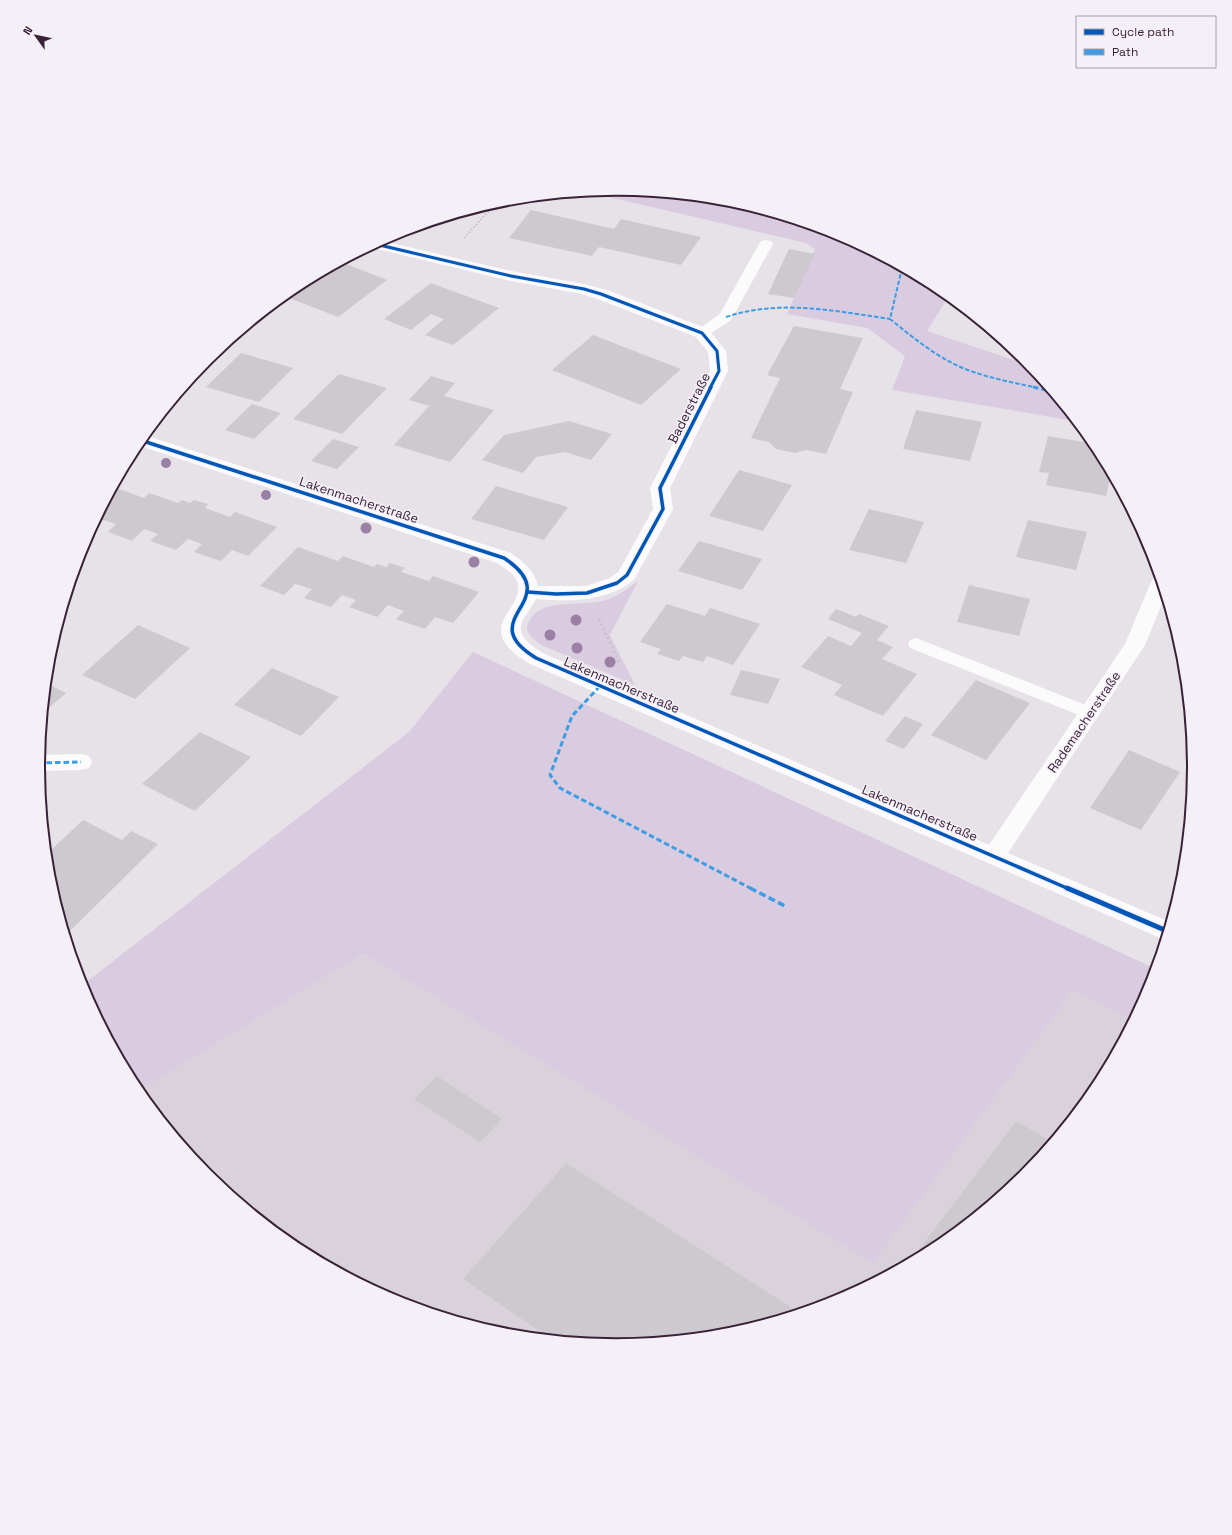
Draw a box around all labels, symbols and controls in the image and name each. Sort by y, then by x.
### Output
north arrow [16,16,56,56]
legend [1076,16,1216,68]
text: N [20,24,35,37]
text: Cycle path [1112,24,1174,40]
text: Path [1112,44,1138,60]
street label: Baderstraße [664,370,714,446]
street label: Lakenmacherstraße [297,473,421,527]
street label: Lakenmacherstraße [561,653,683,717]
street label: Rademacherstraße [1044,668,1124,776]
street label: Lakenmacherstraße [859,781,981,845]

